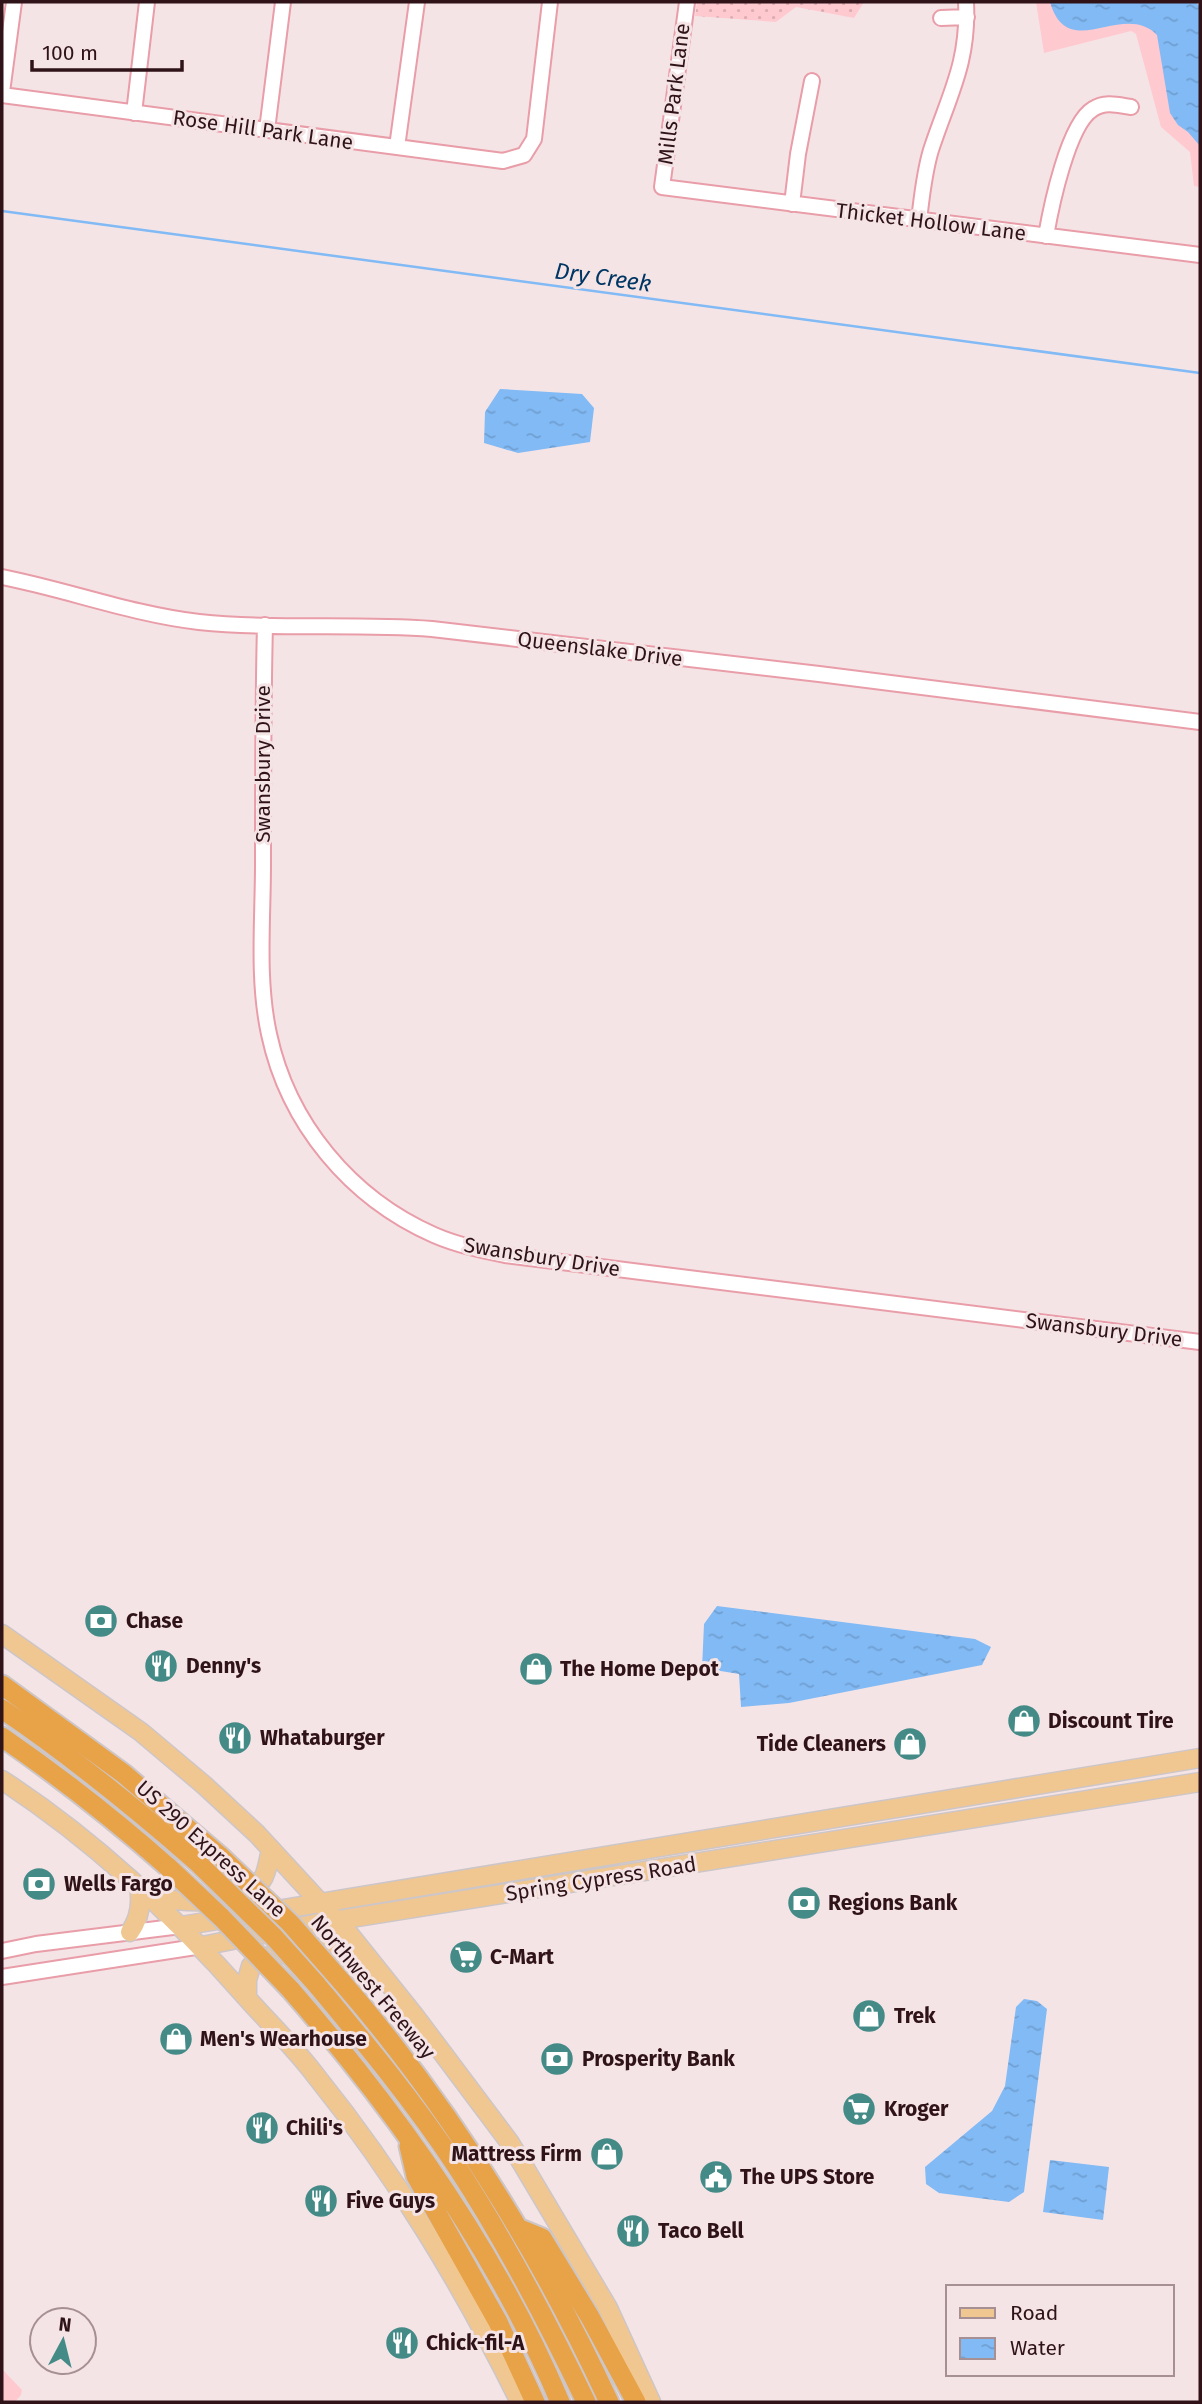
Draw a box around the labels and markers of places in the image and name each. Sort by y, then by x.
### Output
bank icon: Chase [82,1602,120,1640]
place label: Chase [126,1608,183,1634]
restaurant icon: Denny's [142,1647,180,1685]
shop icon: The Home Depot [517,1650,555,1688]
place label: Denny's [186,1653,261,1679]
place label: The Home Depot [560,1656,720,1682]
shop icon: Discount Tire [1005,1702,1043,1740]
place label: Discount Tire [1048,1708,1174,1734]
restaurant icon: Whataburger [216,1719,254,1757]
place label: Whataburger [260,1725,385,1751]
shop icon: Tide Cleaners [891,1725,929,1763]
place label: Tide Cleaners [757,1731,886,1757]
bank icon: Wells Fargo [20,1865,58,1903]
place label: Wells Fargo [64,1871,173,1897]
bank icon: Regions Bank [785,1884,823,1922]
place label: Regions Bank [828,1890,958,1916]
supermarket icon: C-Mart [447,1938,485,1976]
place label: C-Mart [490,1944,555,1970]
shop icon: Trek [850,1997,888,2035]
place label: Trek [894,2003,936,2029]
shop icon: Men's Wearhouse [157,2020,195,2058]
place label: Men's Wearhouse [200,2026,367,2052]
bank icon: Prosperity Bank [538,2040,576,2078]
place label: Prosperity Bank [582,2046,735,2072]
supermarket icon: Kroger [840,2090,878,2128]
place label: Kroger [884,2096,949,2122]
restaurant icon: Chili's [243,2109,281,2147]
place label: Chili's [286,2115,343,2141]
shop icon: Mattress Firm [588,2135,626,2173]
place label: Mattress Firm [452,2141,582,2167]
public building icon: The UPS Store [697,2158,735,2196]
place label: The UPS Store [740,2164,875,2190]
restaurant icon: Five Guys [302,2182,340,2220]
place label: Five Guys [346,2188,435,2214]
restaurant icon: Taco Bell [614,2212,652,2250]
place label: Taco Bell [658,2218,744,2244]
restaurant icon: Chick-fil-A [383,2324,421,2362]
place label: Chick-fil-A [426,2330,525,2356]

